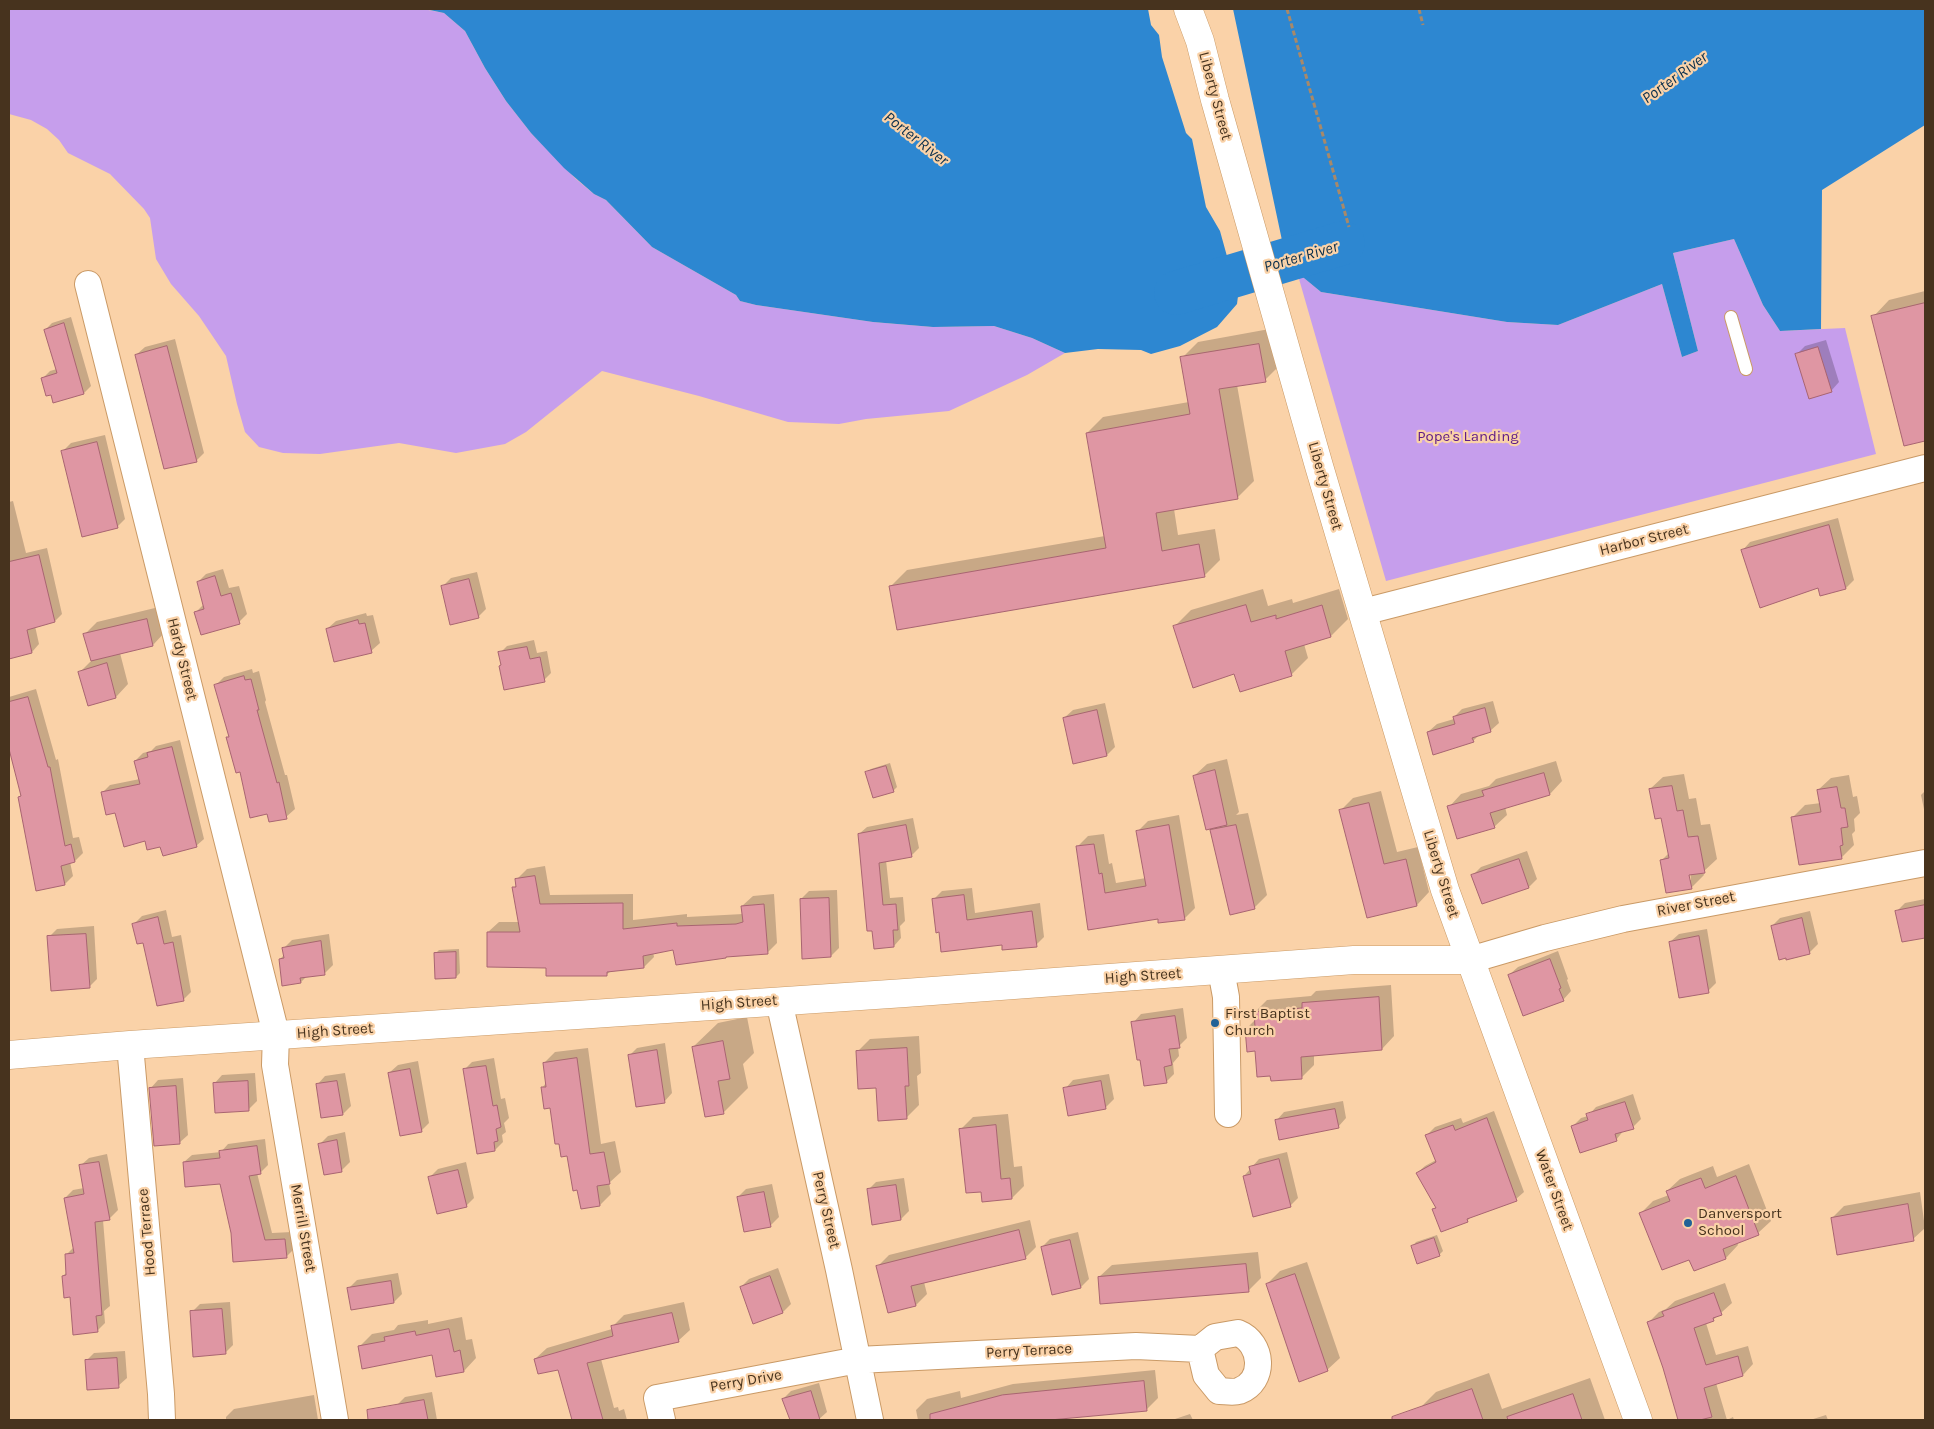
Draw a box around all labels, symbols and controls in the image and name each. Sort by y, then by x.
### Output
water label: Porter River [1638,48,1712,108]
street label: Liberty Street [1195,50,1235,142]
water label: Porter River [880,108,952,170]
water label: Porter River [1262,237,1340,277]
park label: Pope's Landing [1417,428,1519,446]
street label: Liberty Street [1304,440,1346,532]
street label: Harbor Street [1598,520,1690,560]
street label: Hardy Street [163,616,201,702]
street label: Liberty Street [1419,828,1463,920]
street label: River Street [1655,888,1737,920]
street label: High Street [1104,964,1182,988]
street label: High Street [700,991,778,1015]
place label: First Baptist Church [1225,1005,1310,1040]
marker: First Baptist Church [1209,1017,1221,1029]
street label: High Street [296,1019,374,1043]
street label: Water Street [1531,1147,1577,1233]
street label: Perry Street [808,1170,844,1250]
street label: Merrill Street [286,1183,320,1273]
street label: Hood Terrace [134,1188,160,1276]
place label: Danversport School [1698,1205,1782,1240]
marker: Danversport School [1682,1217,1694,1229]
street label: Perry Terrace [986,1340,1072,1362]
street label: Perry Drive [709,1366,783,1396]

